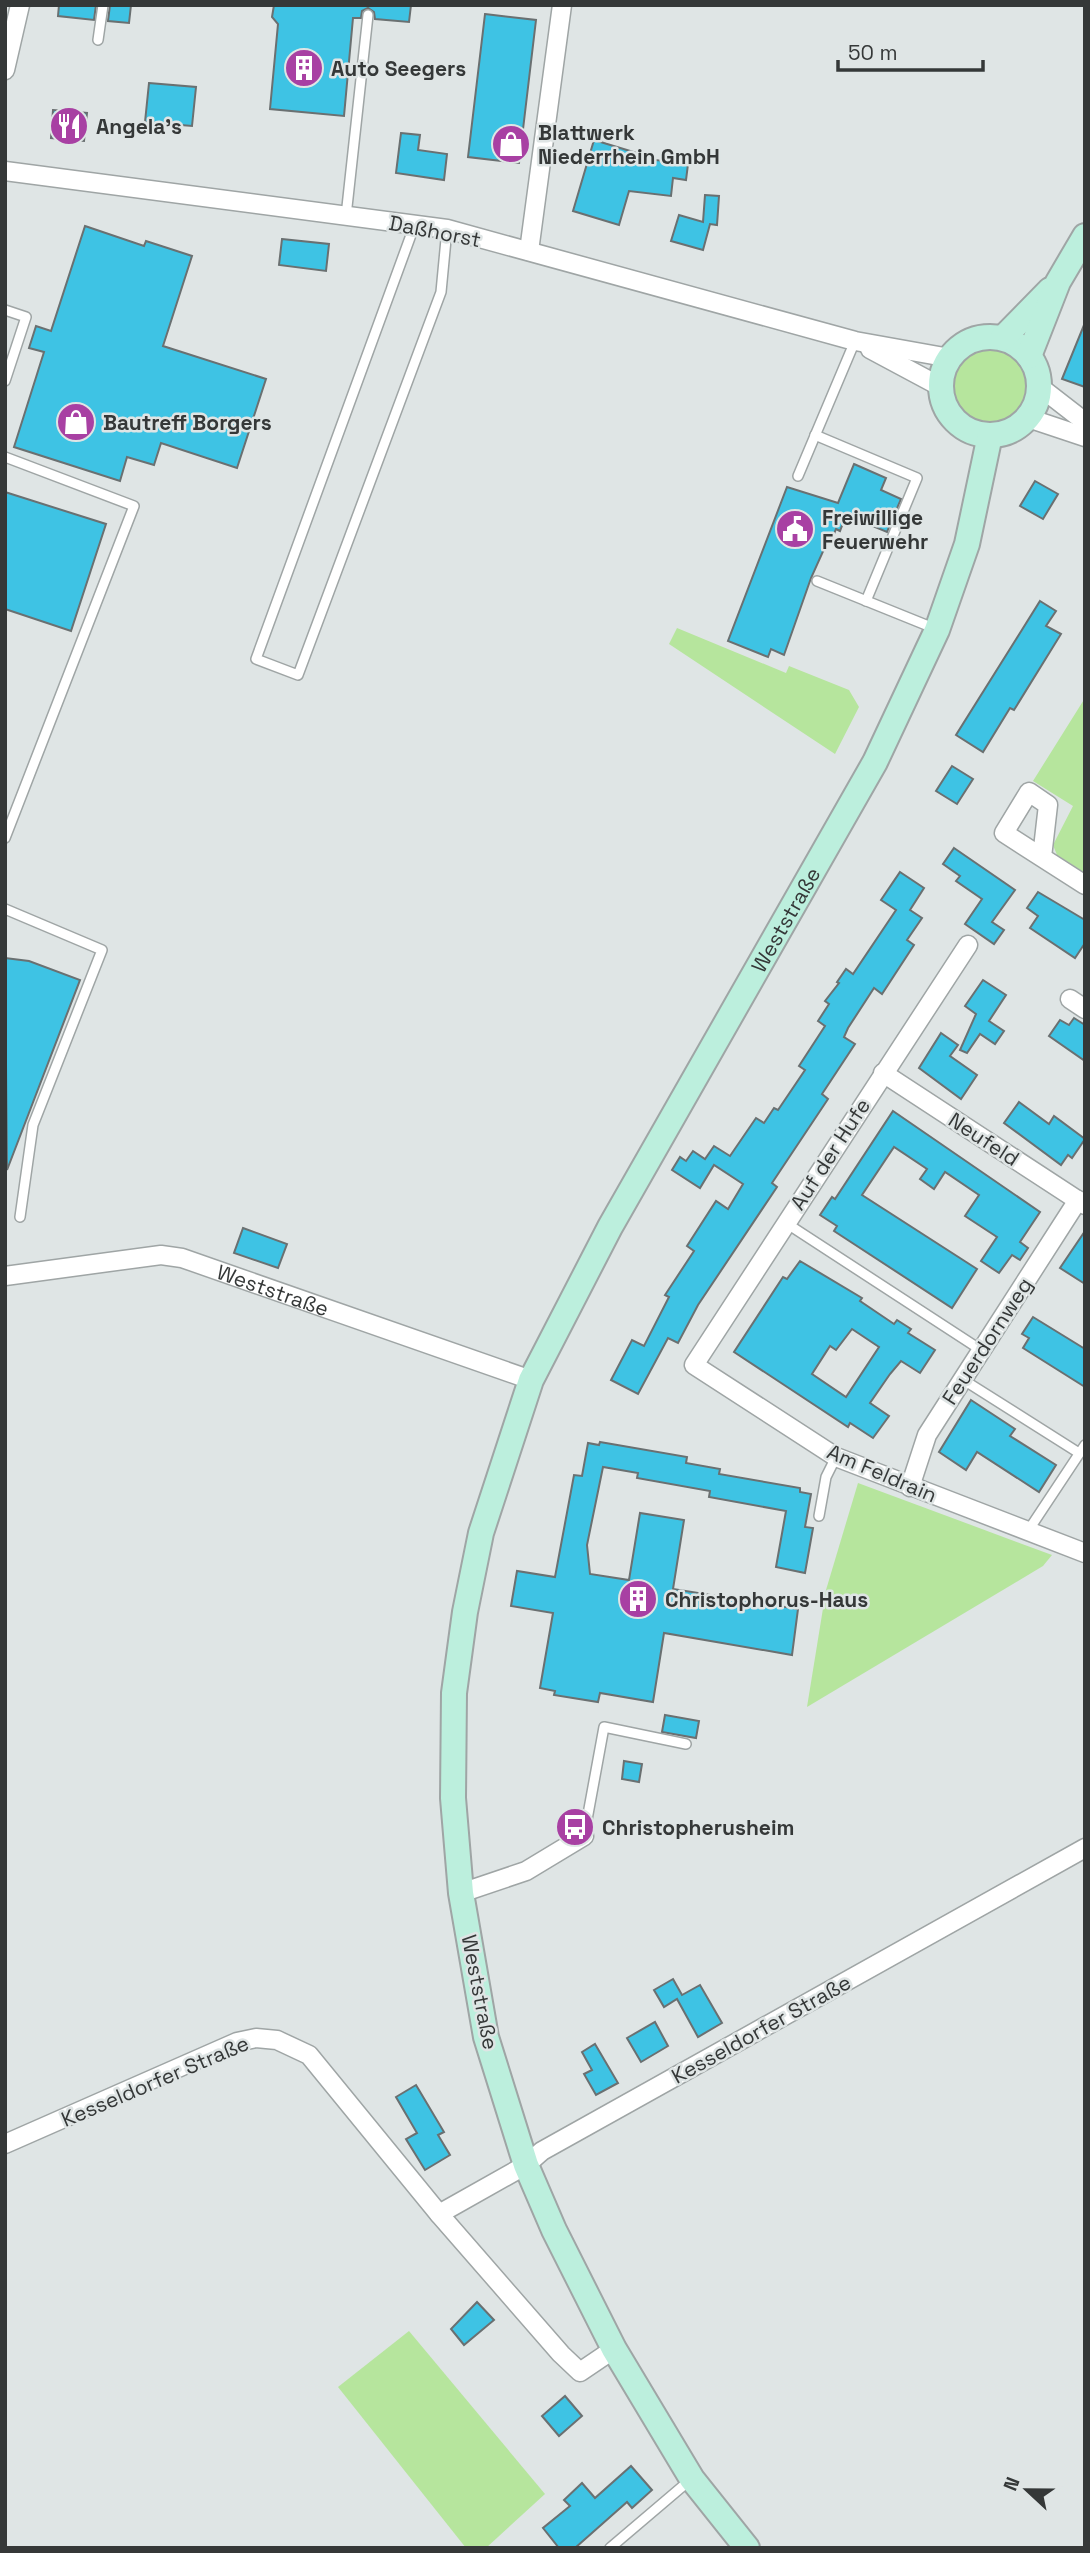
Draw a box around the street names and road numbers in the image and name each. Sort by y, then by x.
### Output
street label: Daßhorst [387,209,483,253]
street label: Weststraße [745,862,826,977]
street label: Auf der Hufe [784,1093,876,1215]
street label: Neufeld [943,1106,1025,1172]
street label: Weststraße [213,1258,333,1322]
street label: Feuerdornweg [936,1272,1038,1410]
street label: Am Feldrain [823,1438,941,1508]
street label: Weststraße [456,1932,504,2052]
street label: Kesseldorfer Straße [666,1968,856,2090]
street label: Kesseldorfer Straße [57,2029,253,2133]

